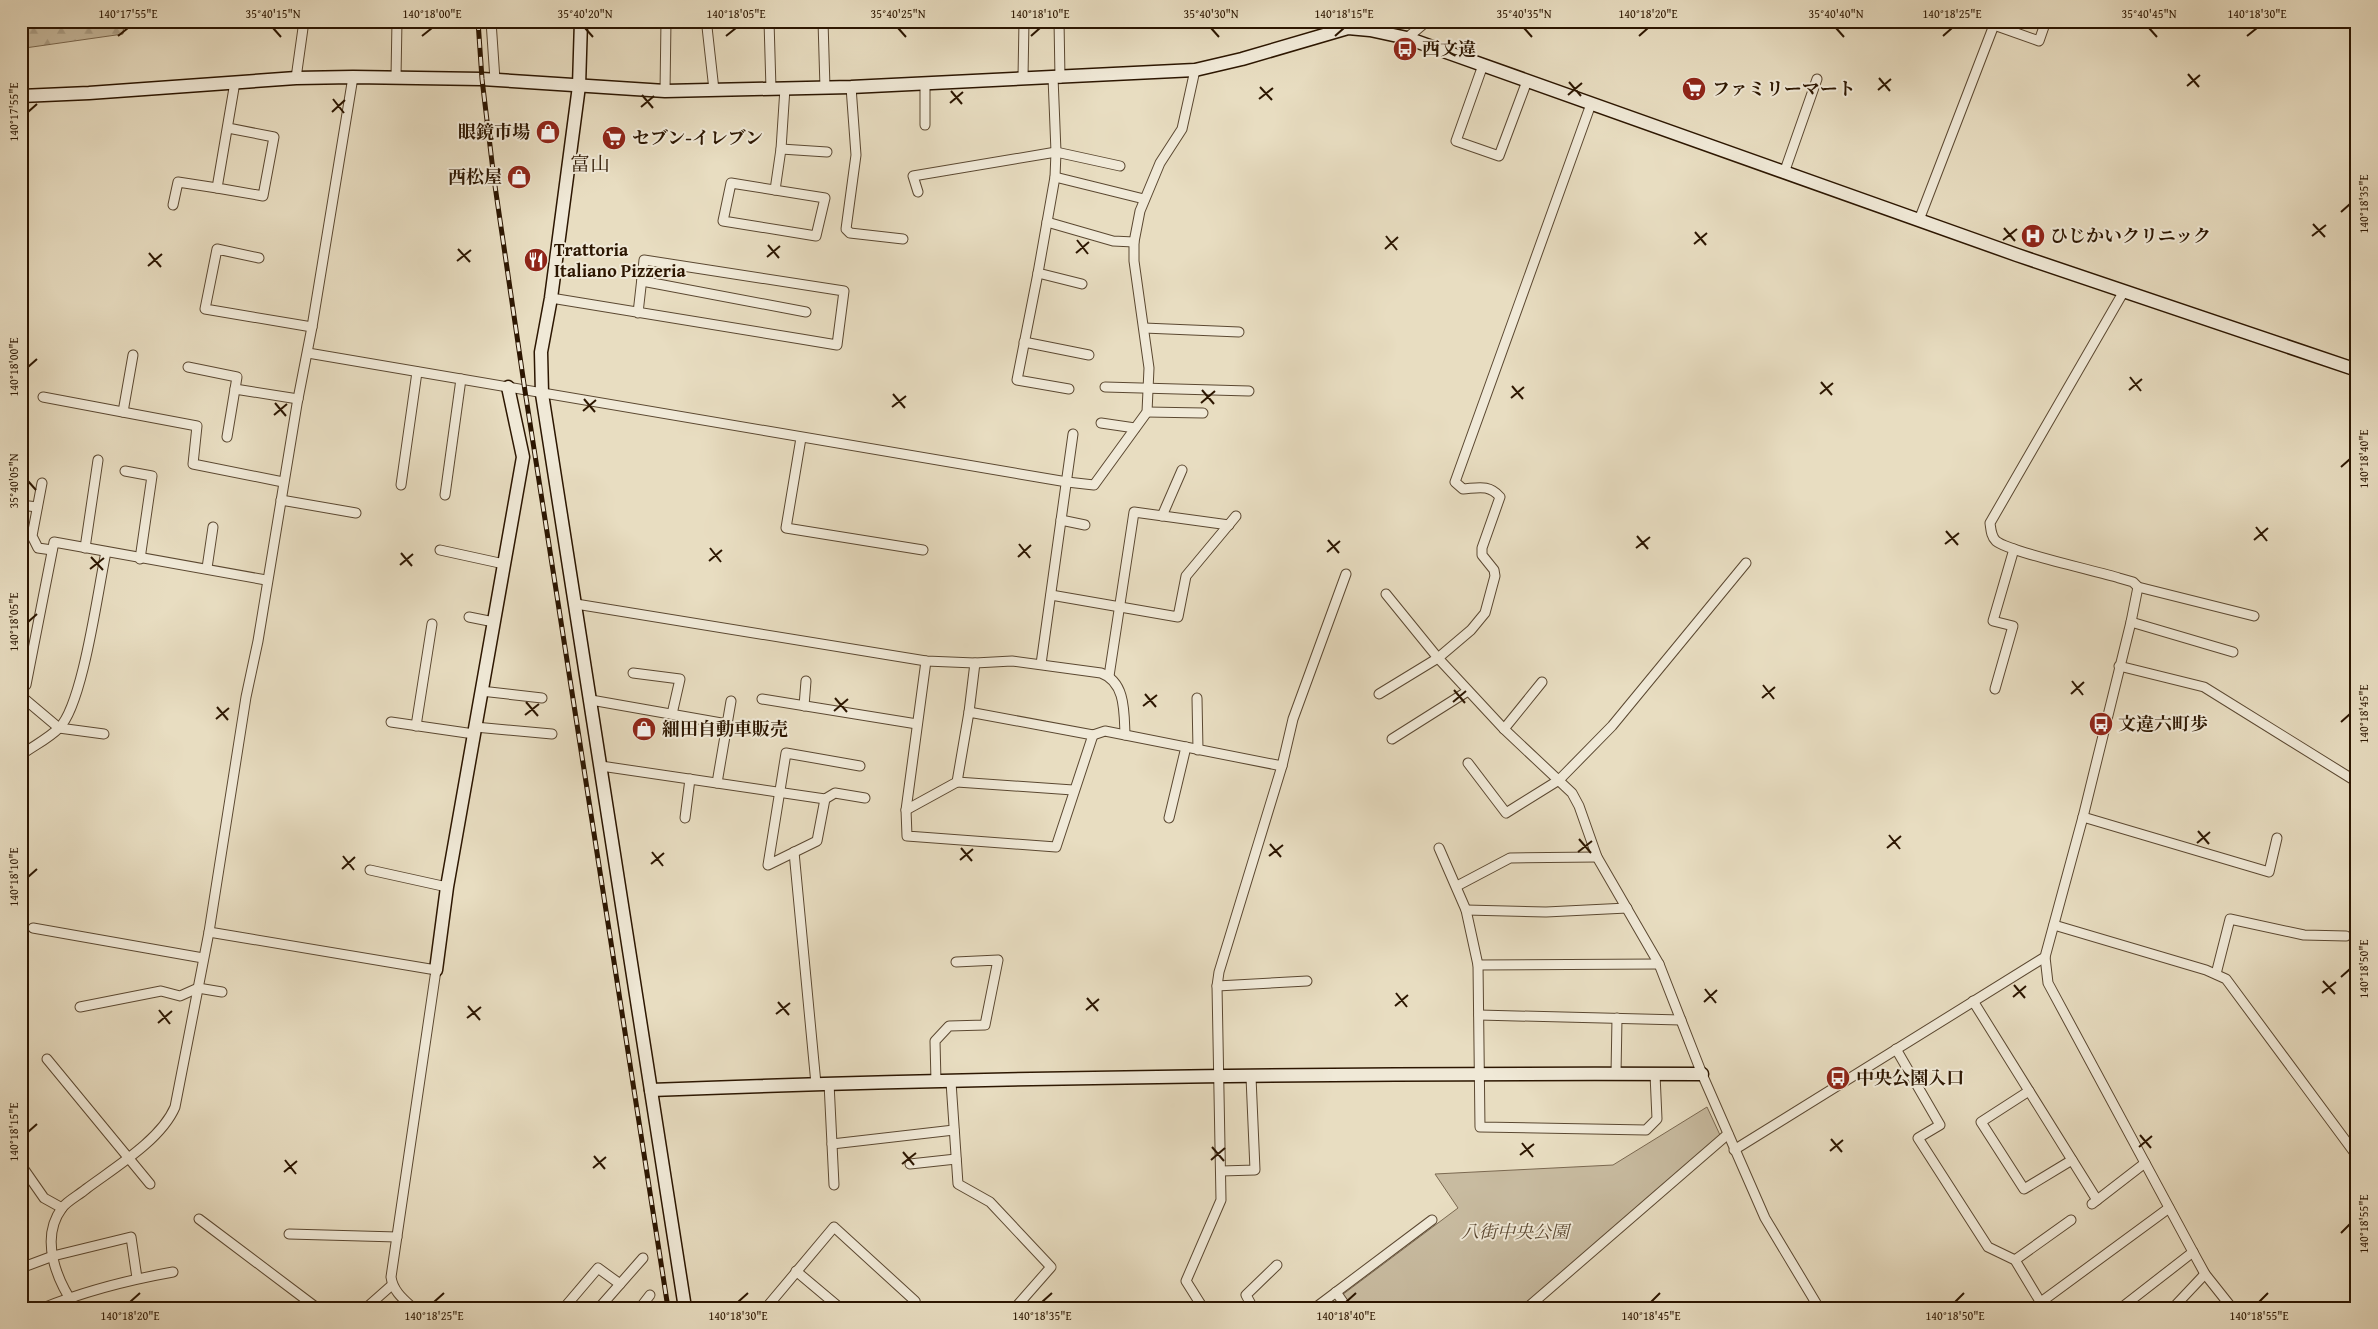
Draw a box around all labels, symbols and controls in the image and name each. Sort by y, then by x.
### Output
text: 140°17'55"E [98,5,158,22]
text: 35°40'15"N [245,5,301,22]
text: 140°18'00"E [402,5,462,22]
text: 35°40'20"N [557,5,613,22]
text: 140°18'05"E [706,5,766,22]
text: 35°40'25"N [870,5,926,22]
text: 140°18'10"E [1010,5,1070,22]
text: 35°40'30"N [1183,5,1239,22]
text: 140°18'15"E [1314,5,1374,22]
text: 35°40'35"N [1496,5,1552,22]
text: 140°18'20"E [1618,5,1678,22]
text: 35°40'40"N [1808,5,1864,22]
text: 140°18'25"E [1922,5,1982,22]
text: 35°40'45"N [2121,5,2177,22]
text: 140°18'30"E [2227,5,2287,22]
place label: 西文違 [1422,35,1476,62]
bus stop icon: 西文違 [1392,36,1418,62]
place label: ファミリーマート [1712,75,1856,102]
supermarket icon: ファミリーマート [1681,76,1707,102]
text: 140°17'55"E [5,82,22,142]
place label: 眼鏡市場 [458,118,530,145]
shop icon: 眼鏡市場 [535,119,561,145]
place label: セブン-イレブン [632,124,763,151]
supermarket icon: セブン-イレブン [601,125,627,151]
district label: 富山 [570,149,610,178]
place label: 西松屋 [448,163,502,190]
shop icon: 西松屋 [506,164,532,190]
text: 140°18'35"E [2355,174,2372,234]
place label: ひじかいクリニック [2050,222,2211,249]
hospital icon: ひじかいクリニック [2020,223,2046,249]
place label: Trattoria Italiano Pizzeria [554,236,687,284]
restaurant icon: Trattoria Italiano Pizzeria [523,247,549,273]
text: 140°18'00"E [5,337,22,397]
text: 140°18'40"E [2355,429,2372,489]
text: 35°40'05"N [5,453,22,509]
text: 140°18'05"E [5,592,22,652]
text: 140°18'45"E [2355,684,2372,744]
place label: 文違六町歩 [2118,710,2208,737]
bus stop icon: 文違六町歩 [2088,711,2114,737]
place label: 細田自動車販売 [662,715,788,742]
shop icon: 細田自動車販売 [631,716,657,742]
text: 140°18'10"E [5,847,22,907]
text: 140°18'50"E [2355,939,2372,999]
place label: 中央公園入口 [1856,1064,1964,1091]
bus stop icon: 中央公園入口 [1825,1065,1851,1091]
text: 140°18'15"E [5,1102,22,1162]
text: 140°18'55"E [2355,1194,2372,1254]
park label: 八街中央公園 [1461,1218,1572,1245]
text: 140°18'20"E [100,1307,160,1324]
text: 140°18'25"E [404,1307,464,1324]
text: 140°18'30"E [708,1307,768,1324]
text: 140°18'35"E [1012,1307,1072,1324]
text: 140°18'40"E [1316,1307,1376,1324]
text: 140°18'45"E [1621,1307,1681,1324]
text: 140°18'50"E [1925,1307,1985,1324]
text: 140°18'55"E [2229,1307,2289,1324]

